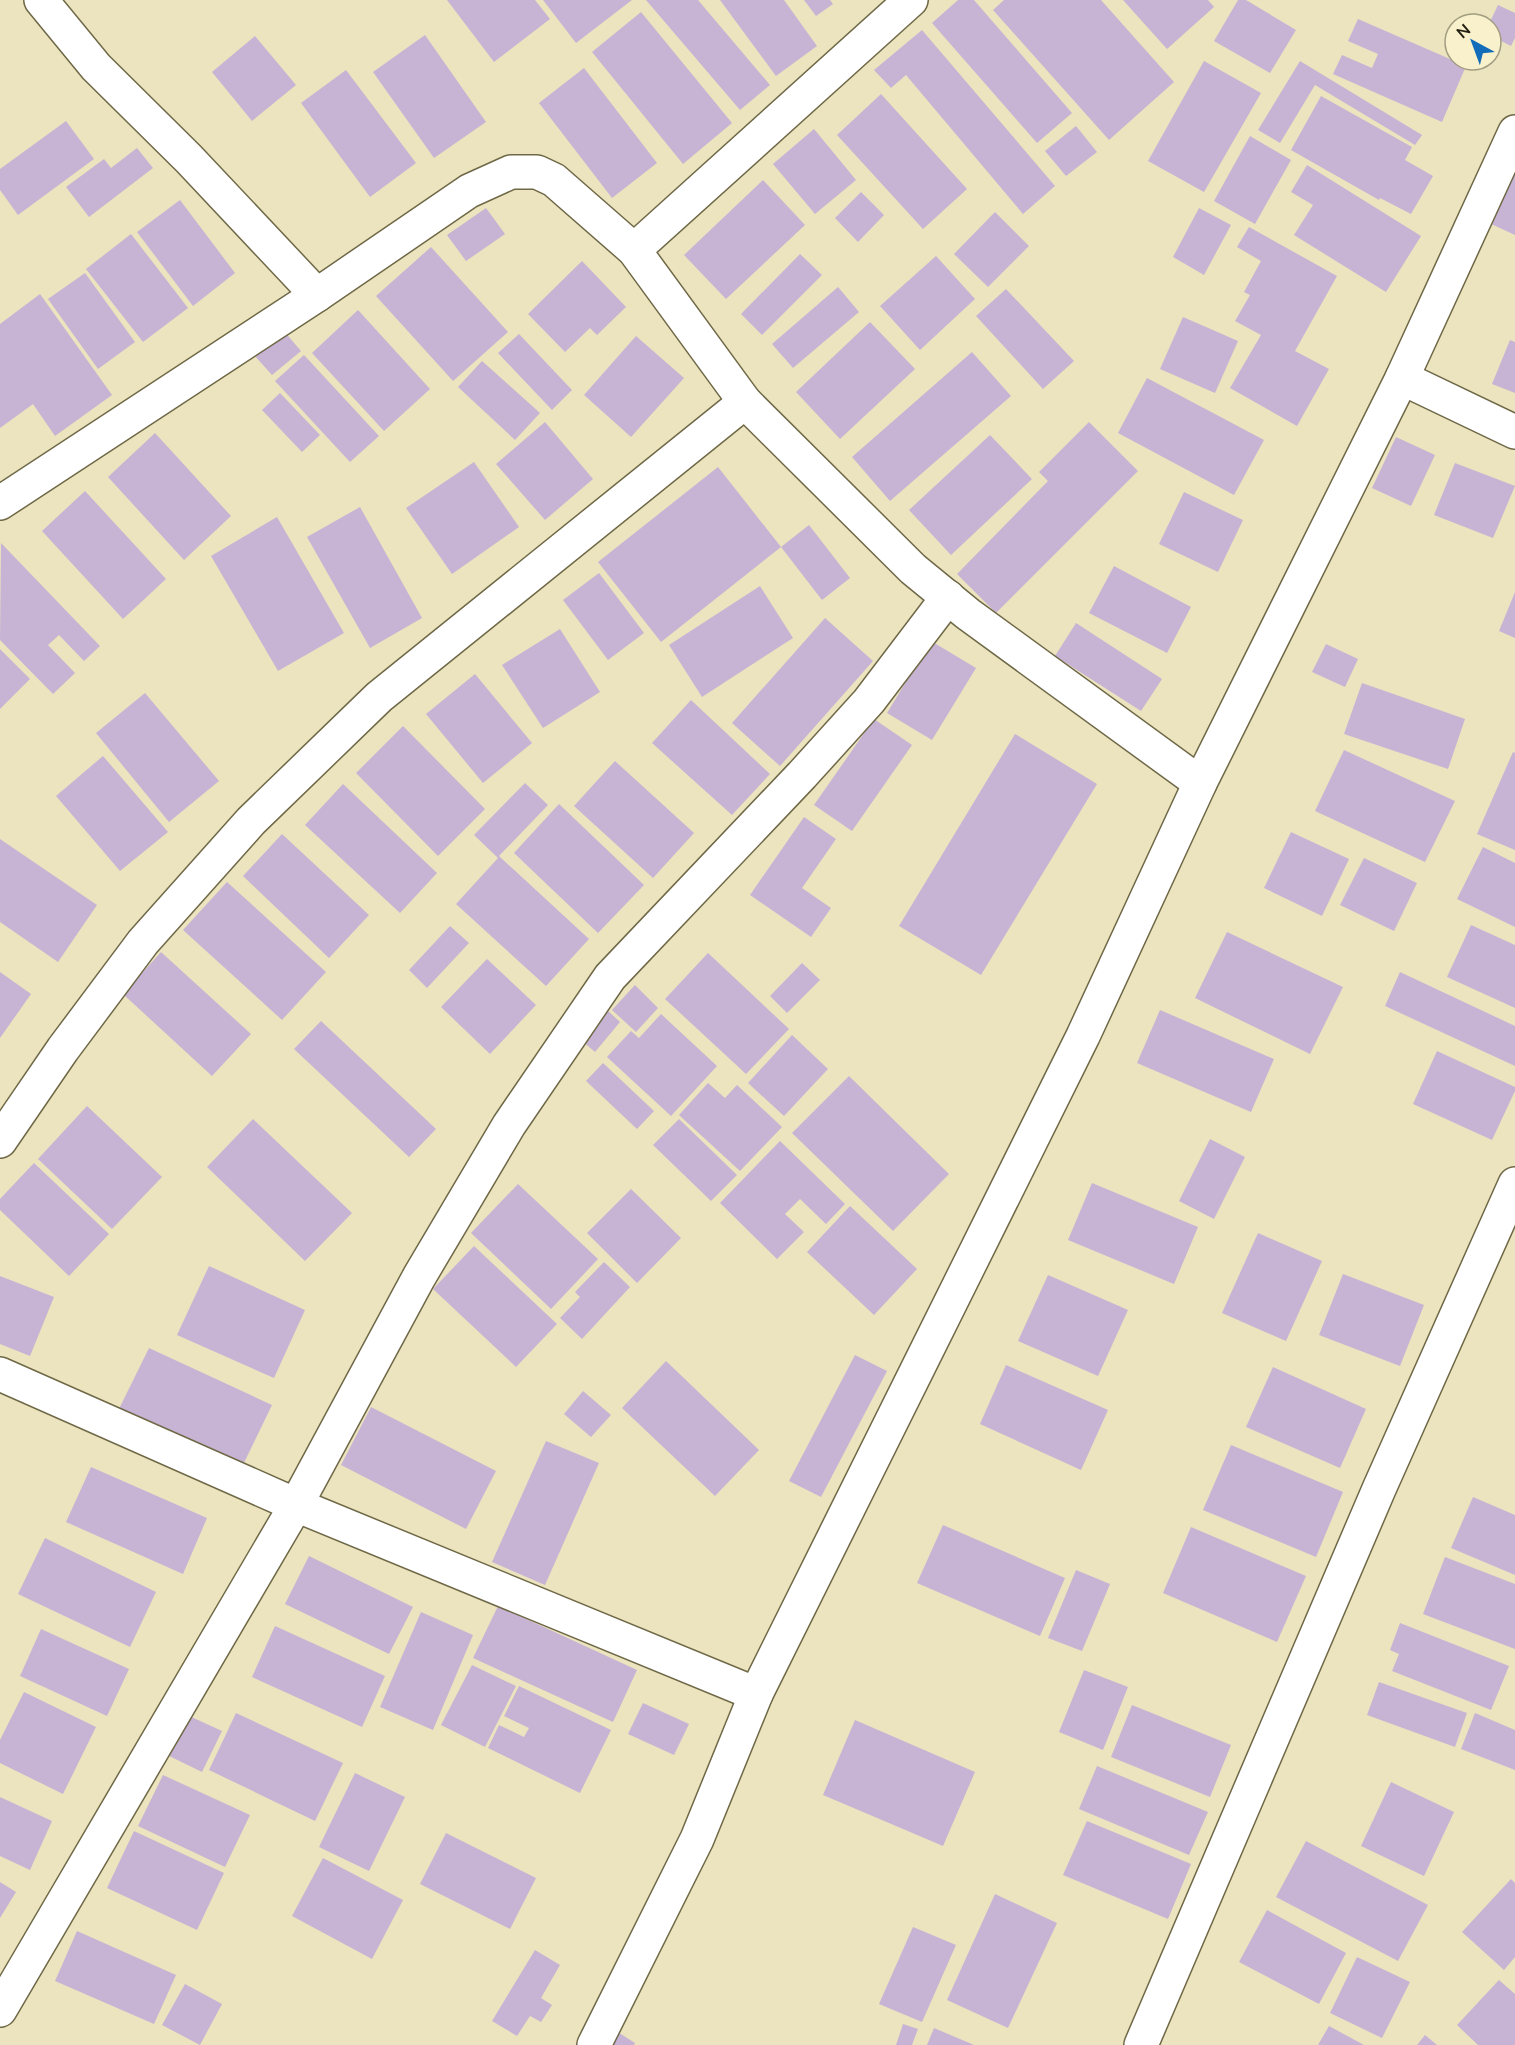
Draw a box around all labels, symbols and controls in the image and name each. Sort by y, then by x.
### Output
north arrow [1443,12,1503,72]
text: N [1452,19,1474,42]

